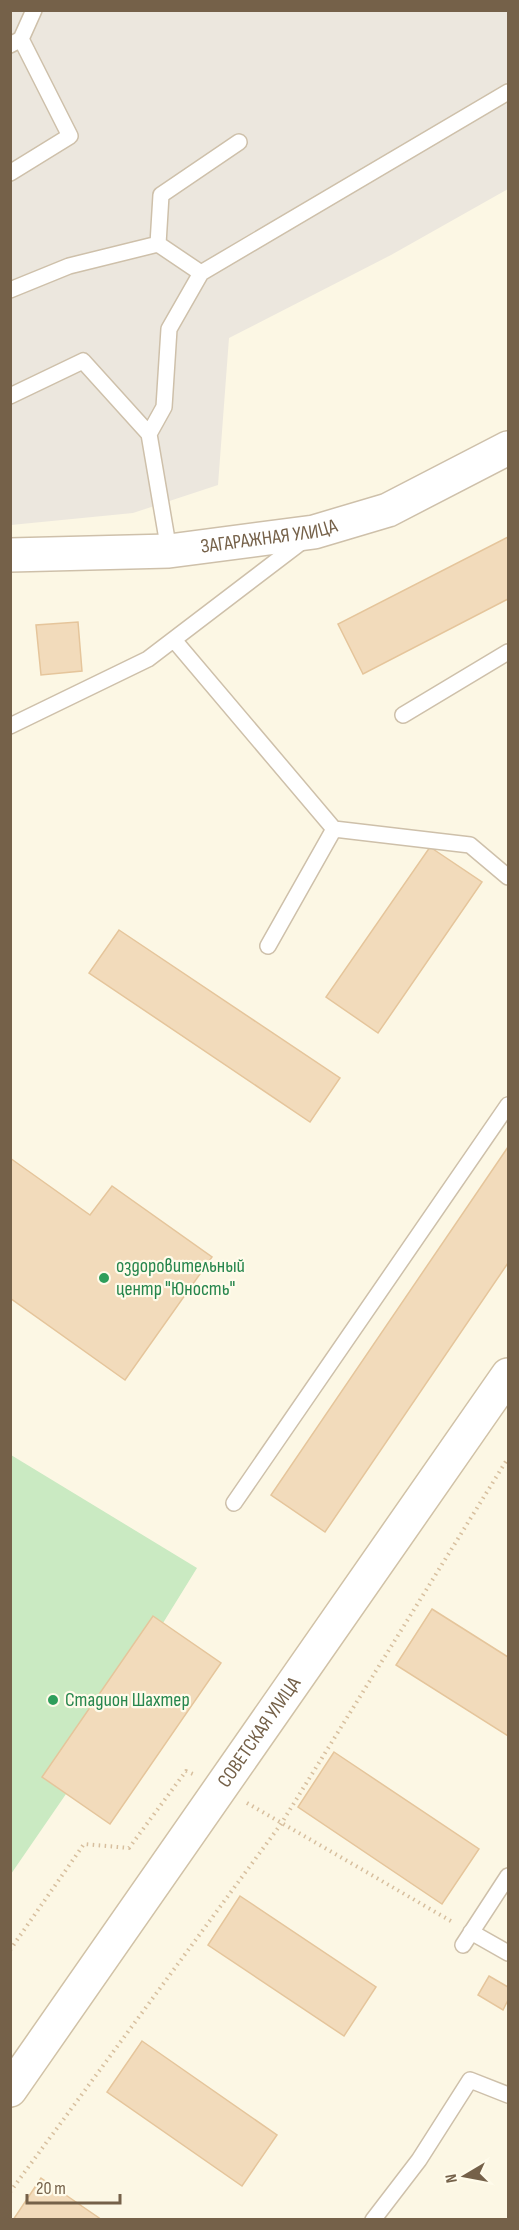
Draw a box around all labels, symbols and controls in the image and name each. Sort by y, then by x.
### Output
street label: ЗАГАРАЖНАЯ УЛИЦА [199,514,341,559]
place label: оздоровительный центр "Юность" [116,1254,245,1301]
marker: оздоровительный центр "Юность" [97,1271,111,1285]
street label: СОВЕТСКАЯ УЛИЦА [212,1672,306,1792]
place label: Стадион Шахтер [65,1688,190,1712]
marker: Стадион Шахтер [46,1693,60,1707]
north arrow [435,2146,495,2206]
scale bar [27,2167,120,2205]
text: N [442,2172,462,2184]
text: 20 m [36,2178,66,2199]

